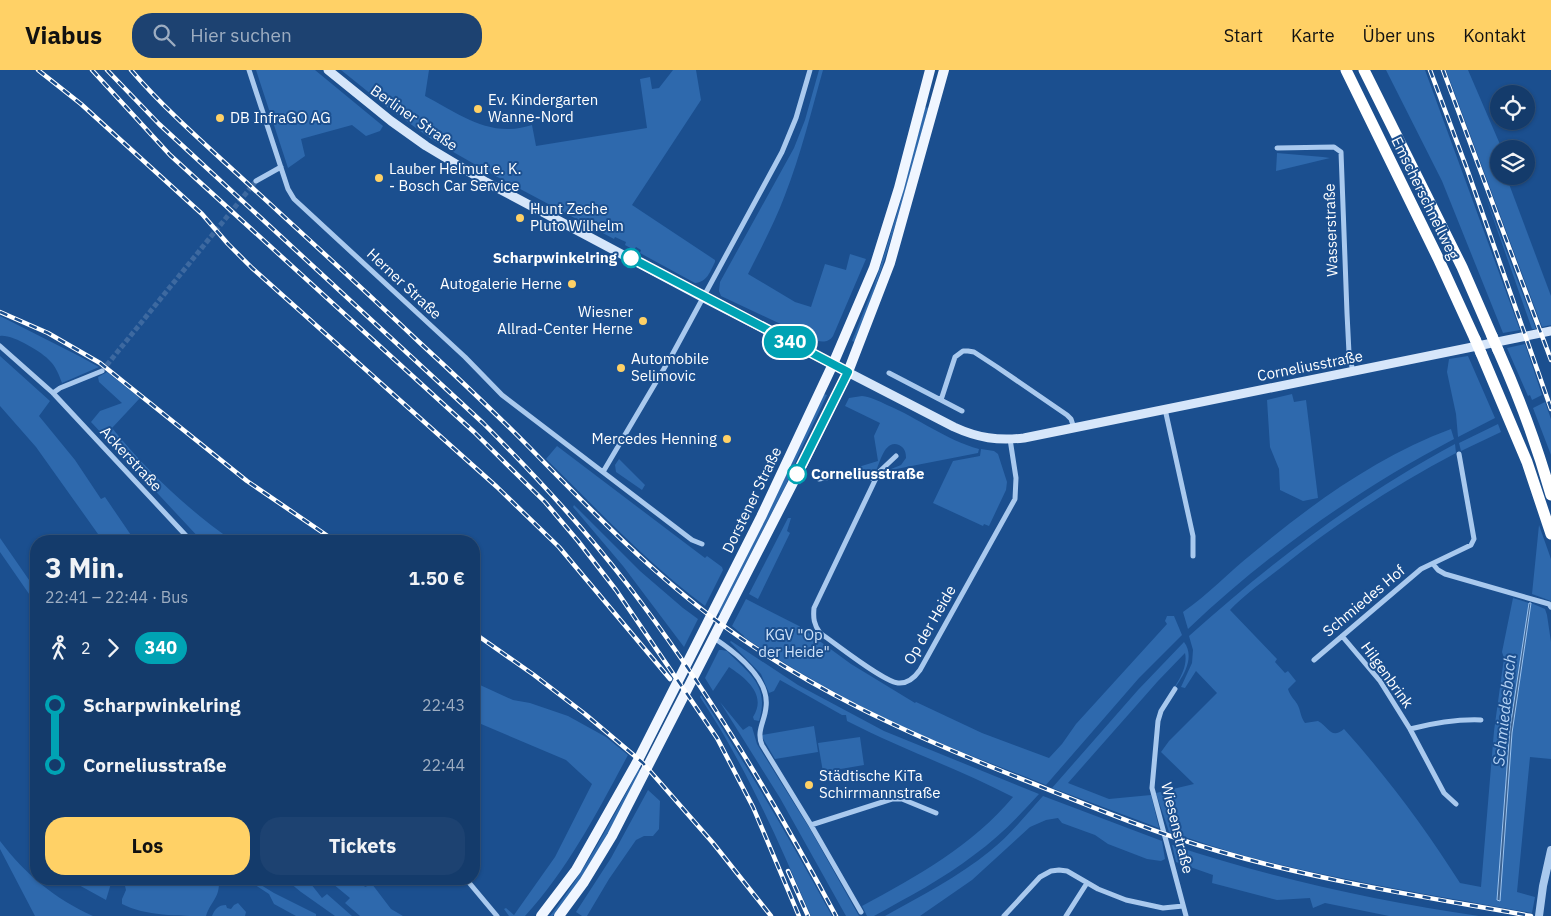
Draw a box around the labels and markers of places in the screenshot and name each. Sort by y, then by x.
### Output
place label: Ev. Kindergarten Wanne-Nord [488,90,598,126]
marker: Ev. Kindergarten Wanne-Nord [472,103,484,115]
place label: DB InfraGO AG [230,108,331,127]
marker: DB InfraGO AG [214,112,226,124]
place label: Lauber Helmut e. K. - Bosch Car Service [389,159,522,195]
marker: Lauber Helmut e. K. - Bosch Car Service [373,172,385,184]
place label: Hunt Zeche Pluto Wilhelm [530,199,624,235]
marker: Hunt Zeche Pluto Wilhelm [514,212,526,224]
place label: Scharpwinkelring [493,248,618,267]
marker: Scharpwinkelring [621,248,641,268]
place label: Autogalerie Herne [440,274,562,293]
marker: Autogalerie Herne [566,278,578,290]
place label: Wiesner Allrad-Center Herne [497,302,633,338]
marker: Wiesner Allrad-Center Herne [637,315,649,327]
place label: Automobile Selimovic [631,349,709,385]
marker: Automobile Selimovic [615,362,627,374]
place label: Mercedes Henning [592,429,717,448]
marker: Mercedes Henning [721,433,733,445]
marker: Corneliusstraße [787,464,807,484]
place label: Corneliusstraße [811,464,924,483]
place label: Städtische KiTa Schirrmannstraße [819,766,940,802]
marker: Städtische KiTa Schirrmannstraße [803,779,815,791]

